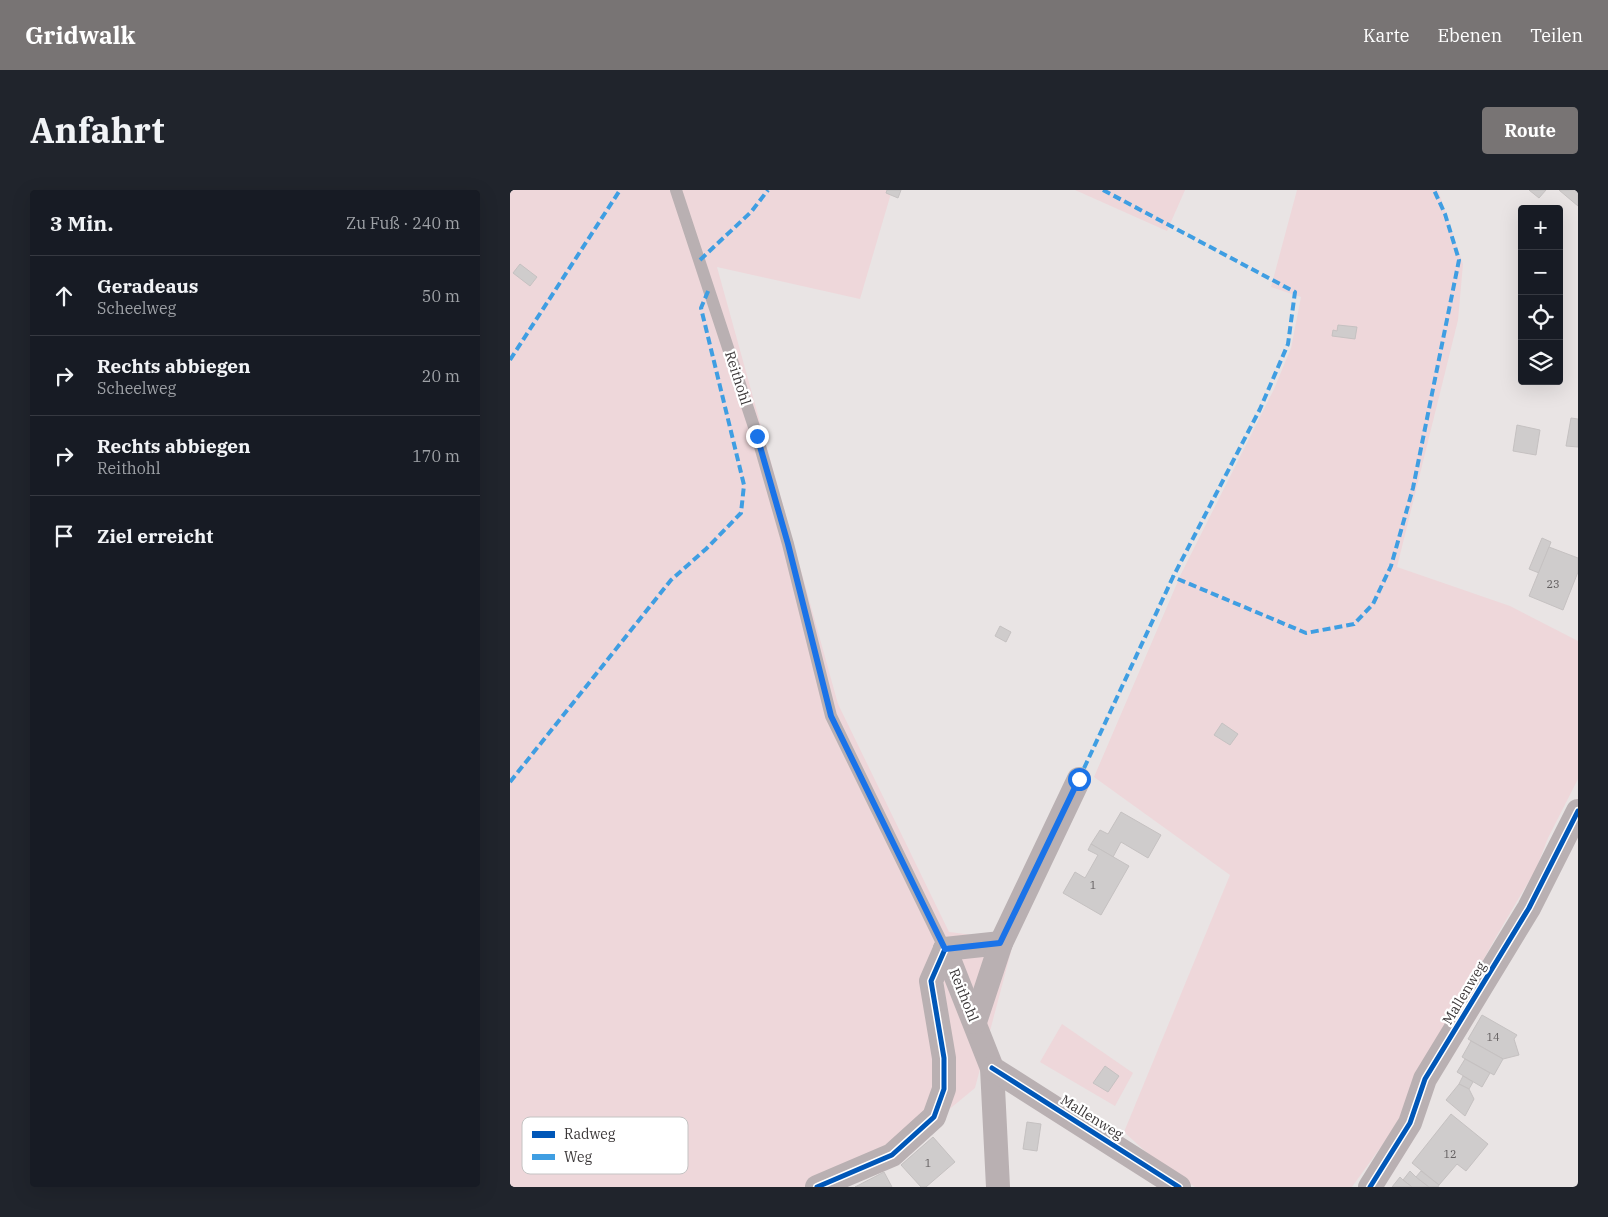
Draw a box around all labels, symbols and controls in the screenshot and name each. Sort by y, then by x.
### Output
text: Gridwalk [25,19,135,51]
text: Karte [1363,24,1409,47]
text: Ebenen [1437,24,1502,47]
text: Teilen [1530,24,1583,47]
text: Anfahrt [30,107,164,153]
button: Route [1482,107,1578,154]
map controls [1518,205,1563,385]
button: + [1518,205,1563,250]
text: 3 Min. [50,209,113,237]
text: Zu Fuß · 240 m [346,213,460,233]
button: − [1518,250,1563,295]
text: Geradeaus [97,274,198,298]
icon: ahead [50,282,78,310]
text: 50 m [422,286,460,306]
button: locate [1518,295,1563,340]
text: Scheelweg [97,298,176,318]
button: layers [1518,340,1563,385]
street label: Reithohl [721,349,755,407]
text: Rechts abbiegen [97,354,251,378]
icon: right [50,362,78,390]
text: 20 m [422,366,460,386]
text: Scheelweg [97,378,176,398]
route end [746,425,769,448]
text: Rechts abbiegen [97,434,251,458]
icon: right [50,442,78,470]
text: 170 m [412,446,460,466]
text: Reithohl [97,458,161,478]
icon: arrive [50,522,78,550]
text: Ziel erreicht [97,524,213,548]
house number: 23 [1546,577,1560,591]
route start [1068,768,1091,791]
house number: 1 [1090,878,1096,892]
street label: Mallenweg [1438,958,1490,1028]
street label: Reithohl [945,966,983,1024]
house number: 14 [1486,1030,1500,1044]
street label: Mallenweg [1057,1091,1127,1144]
legend [522,1117,688,1174]
text: Radweg [564,1125,616,1143]
house number: 12 [1443,1147,1457,1161]
text: Weg [564,1148,592,1166]
house number: 1 [925,1156,931,1170]

